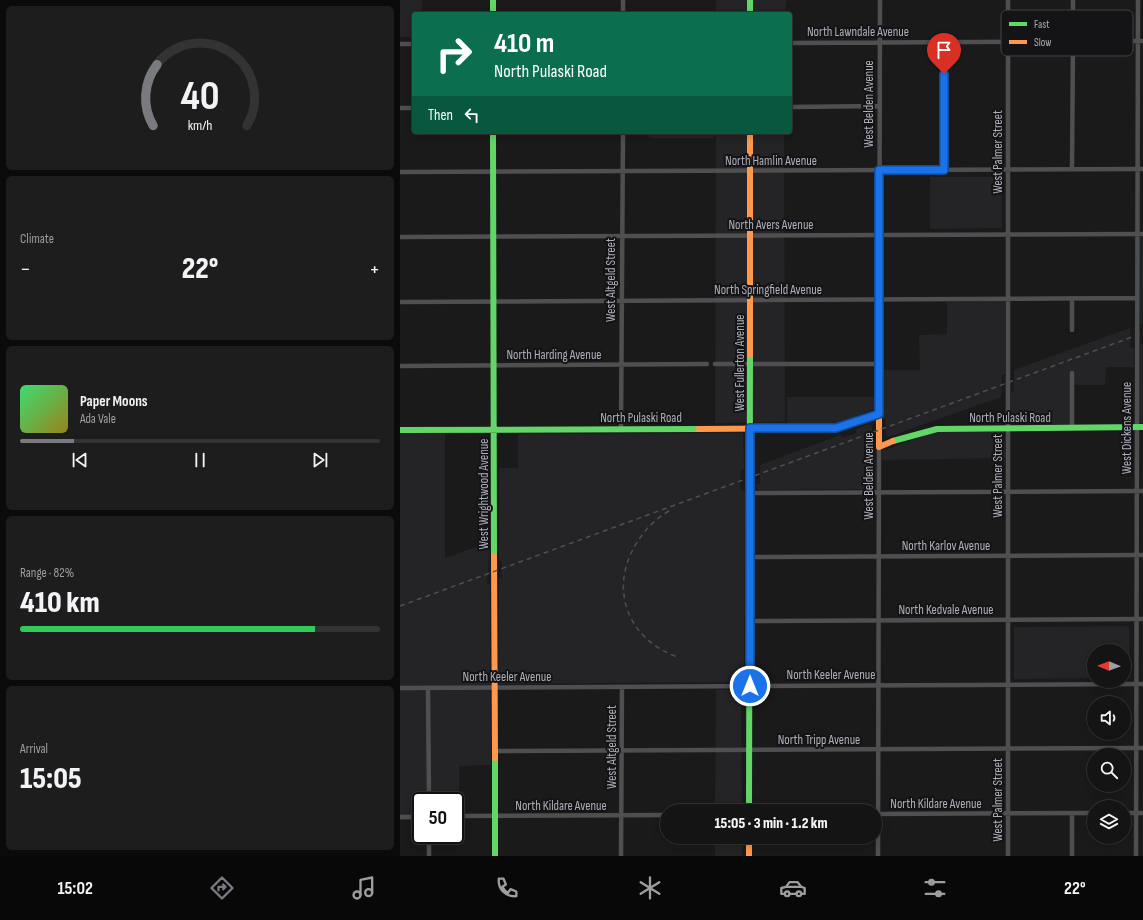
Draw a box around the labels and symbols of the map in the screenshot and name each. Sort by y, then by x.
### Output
legend [1001,10,1133,56]
text: Fast [1034,18,1050,31]
street label: North Lawndale Avenue [807,24,909,40]
pin [927,33,961,74]
text: Slow [1034,36,1051,49]
street label: West Belden Avenue [861,60,877,148]
street label: West Palmer Street [990,110,1006,194]
street label: North Hamlin Avenue [725,153,817,169]
street label: North Avers Avenue [728,217,814,233]
street label: West Altgeld Street [603,238,619,322]
street label: North Springfield Avenue [714,282,822,298]
street label: West Fullerton Avenue [732,314,748,412]
street label: North Harding Avenue [506,347,602,363]
street label: West Dickens Avenue [1119,382,1135,474]
street label: North Pulaski Road [600,410,682,426]
street label: North Pulaski Road [969,410,1051,426]
street label: West Belden Avenue [861,432,877,520]
street label: West Palmer Street [990,434,1006,518]
street label: West Wrightwood Avenue [476,439,492,549]
street label: North Karlov Avenue [902,538,990,554]
street label: North Kedvale Avenue [898,602,994,618]
north arrow [1087,644,1131,688]
position arrow [729,665,771,707]
street label: North Keeler Avenue [787,667,875,683]
street label: North Keeler Avenue [463,669,551,685]
street label: West Altgeld Street [604,705,620,789]
street label: North Tripp Avenue [778,732,860,748]
street label: West Palmer Street [990,758,1006,842]
speed limit sign: 50 [412,792,464,844]
street label: North Kildare Avenue [890,796,982,812]
street label: North Kildare Avenue [515,798,607,814]

